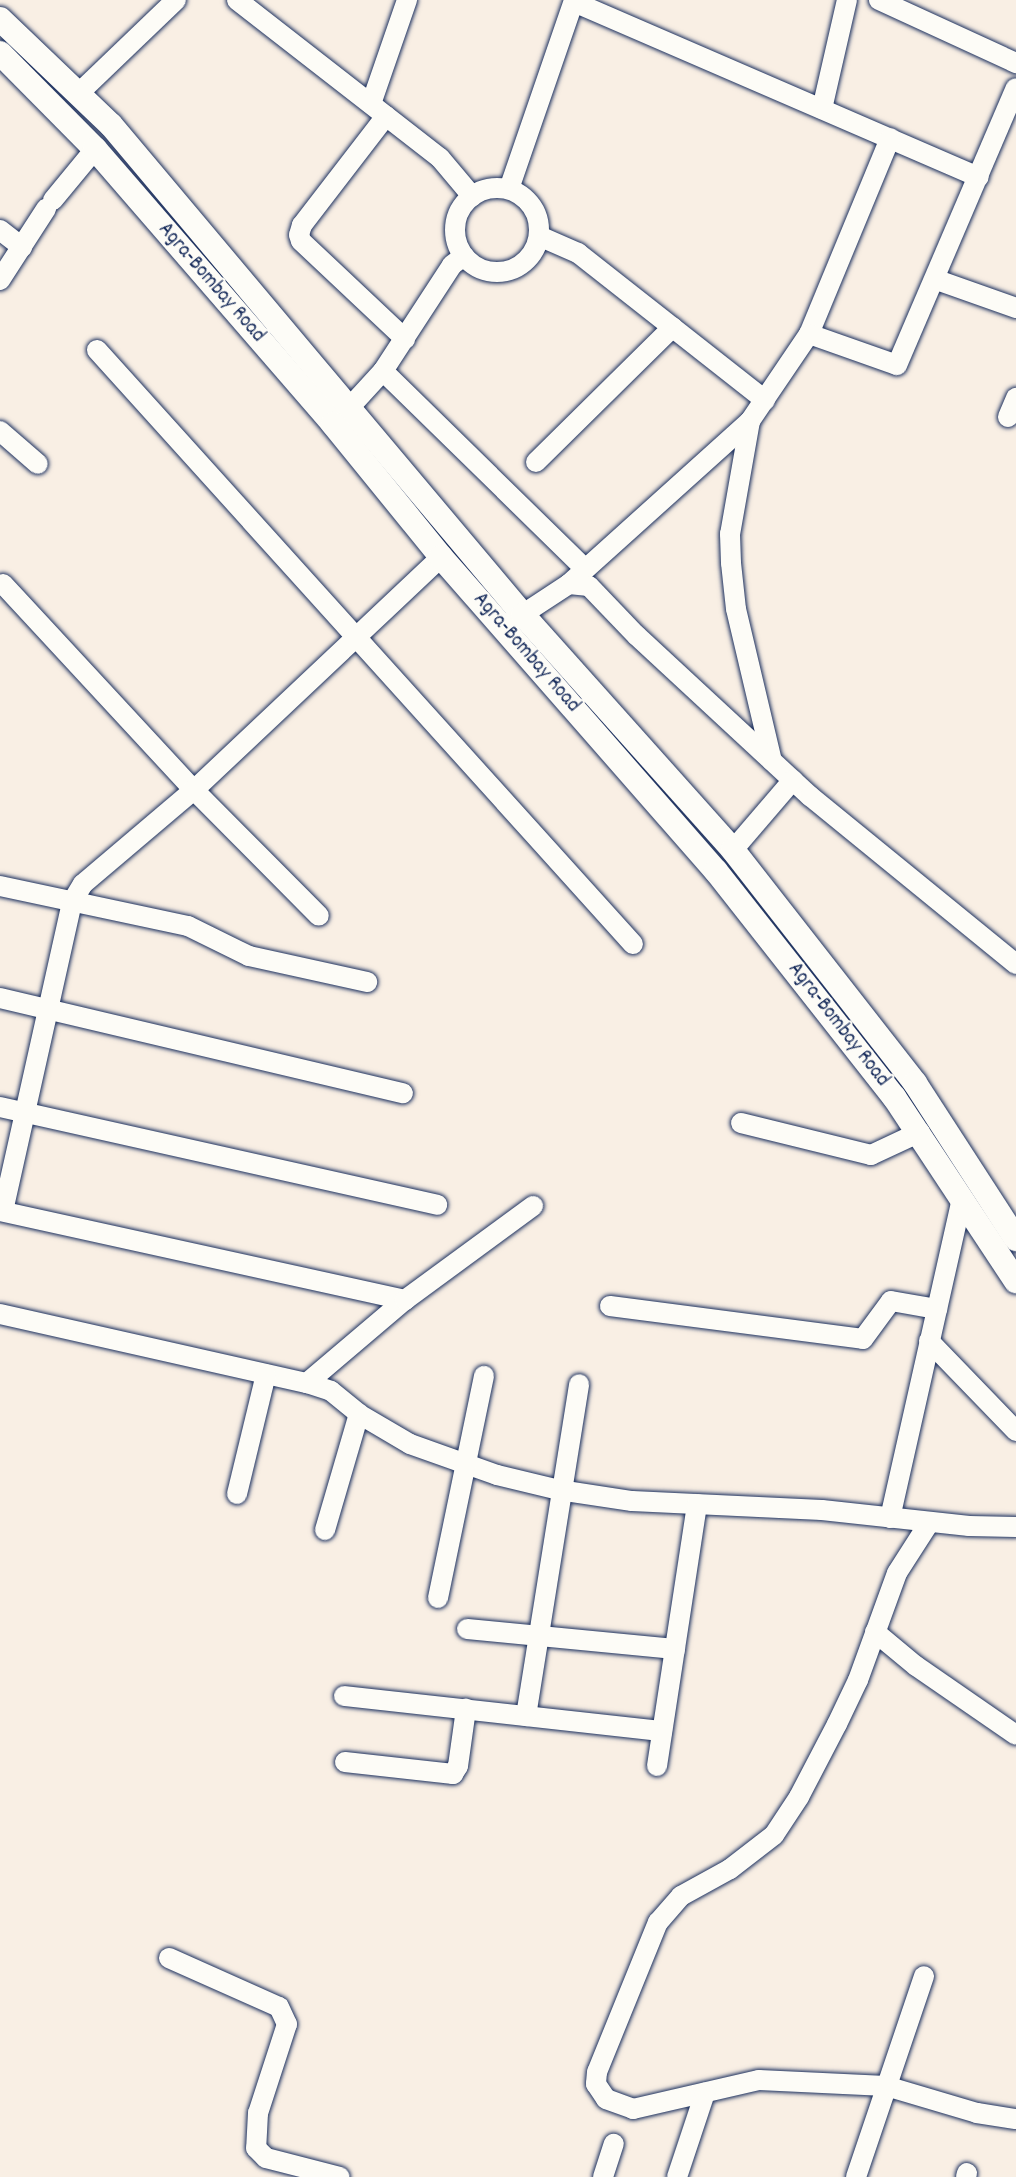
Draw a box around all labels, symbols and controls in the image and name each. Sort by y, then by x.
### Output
street label: Agra-Bombay Road [152,218,270,348]
street label: Agra-Bombay Road [467,588,585,718]
street label: Agra-Bombay Road [782,958,894,1092]

